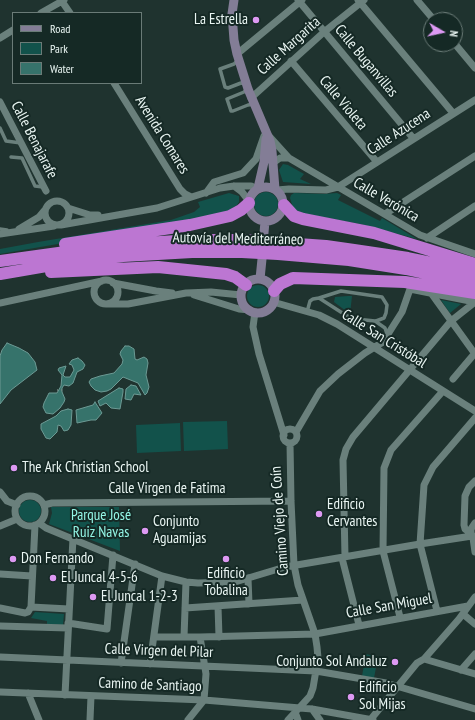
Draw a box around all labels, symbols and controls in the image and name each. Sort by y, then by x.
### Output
place label: La Estrella [194,11,248,29]
legend [12,12,142,84]
north arrow [423,12,463,52]
street label: Calle Margarita [254,13,324,79]
marker: La Estrella [251,15,261,25]
text: Road [50,21,70,36]
street label: Calle Buganvillas [331,21,401,101]
text: N [446,30,461,38]
text: Park [50,41,68,56]
text: Water [50,61,74,76]
street label: Calle Violeta [315,72,371,134]
street label: Avenida Comares [131,93,193,177]
street label: Calle Benajarafe [7,98,61,182]
street label: Calle Azucena [364,105,434,159]
street label: Calle Verónica [350,174,422,226]
street label: Autovía del Mediterráneo [173,229,303,249]
street label: Calle San Cristóbal [338,306,430,372]
place label: The Ark Christian School [22,459,149,477]
marker: The Ark Christian School [9,463,19,473]
street label: Camino Viejo de Coín [267,466,293,576]
street label: Calle Virgen de Fatima [109,480,225,498]
place label: Edificio Cervantes [327,496,377,531]
park label: Parque José Ruiz Navas [71,507,131,542]
marker: Edificio Cervantes [314,509,324,519]
place label: Conjunto Aguamijas [153,513,206,548]
marker: Conjunto Aguamijas [140,526,150,536]
place label: Don Fernando [21,550,94,568]
marker: Don Fernando [8,554,18,564]
marker: Edificio Tobalina [221,554,231,564]
place label: Edificio Tobalina [204,565,248,600]
place label: El Juncal 4-5-6 [61,569,138,587]
marker: El Juncal 4-5-6 [48,573,58,583]
place label: El Juncal 1-2-3 [101,588,178,606]
street label: Calle San Miguel [345,590,433,622]
marker: El Juncal 1-2-3 [88,592,98,602]
street label: Calle Virgen del Pilar [104,640,214,662]
place label: Conjunto Sol Andaluz [276,653,387,671]
marker: Conjunto Sol Andaluz [390,657,400,667]
street label: Camino de Santiago [98,674,202,696]
place label: Edificio Sol Mijas [359,679,406,714]
marker: Edificio Sol Mijas [346,692,356,702]

